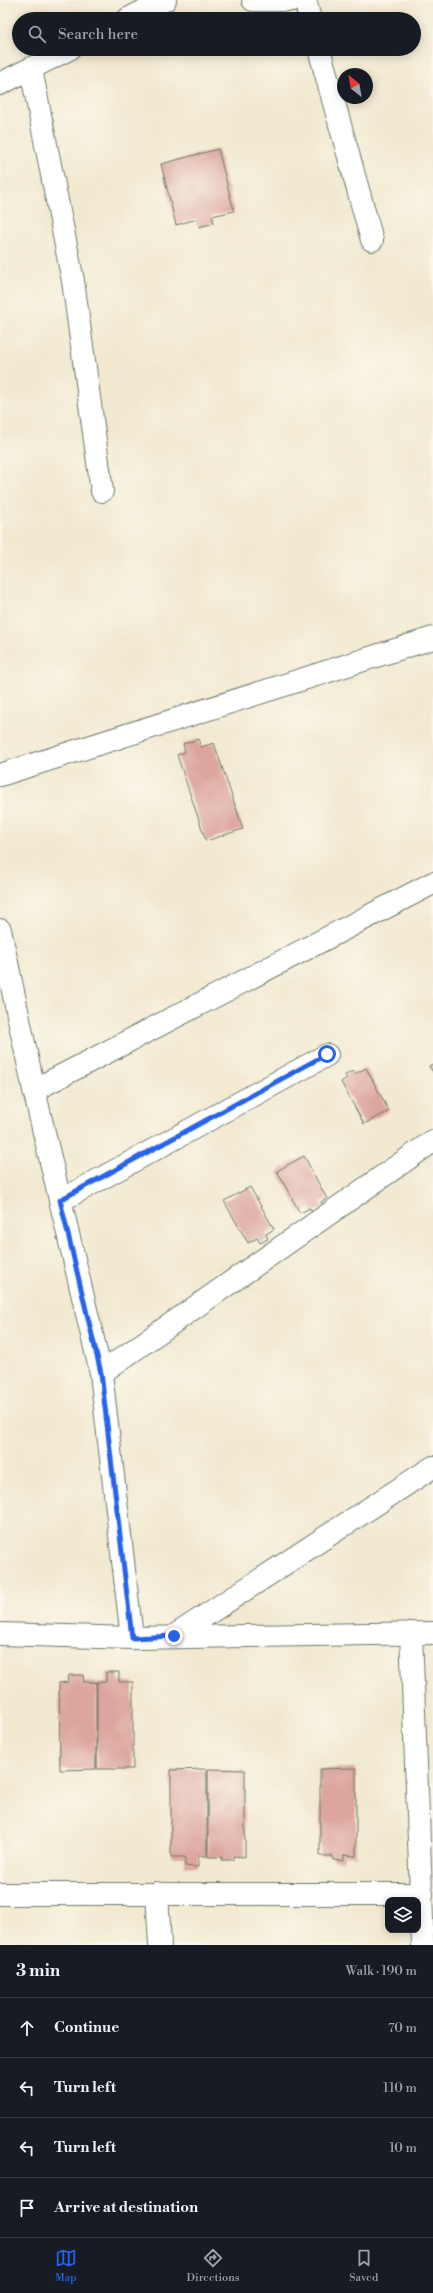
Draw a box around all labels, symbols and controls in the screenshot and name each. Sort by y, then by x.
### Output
search box [12,12,421,56]
icon: search [26,23,48,45]
text: Search here [58,25,138,44]
north arrow [337,68,373,104]
route start [318,1045,336,1063]
route end [165,1627,183,1645]
map controls [385,1897,421,1933]
button: layers [385,1897,421,1933]
text: 3 min [16,1960,60,1982]
text: Walk · 190 m [346,1963,417,1979]
icon: ahead [16,2017,38,2039]
text: Continue [54,2018,119,2037]
text: 70 m [388,2020,417,2036]
icon: left [16,2077,38,2099]
text: Turn left [54,2078,116,2097]
text: 110 m [383,2080,417,2096]
icon: left [16,2137,38,2159]
text: Turn left [54,2138,116,2157]
text: 10 m [389,2140,417,2156]
icon: arrive [16,2197,38,2219]
text: Arrive at destination [54,2198,198,2217]
tab: Map [55,2247,77,2285]
tab: Directions [187,2247,240,2285]
tab: Saved [349,2247,378,2285]

